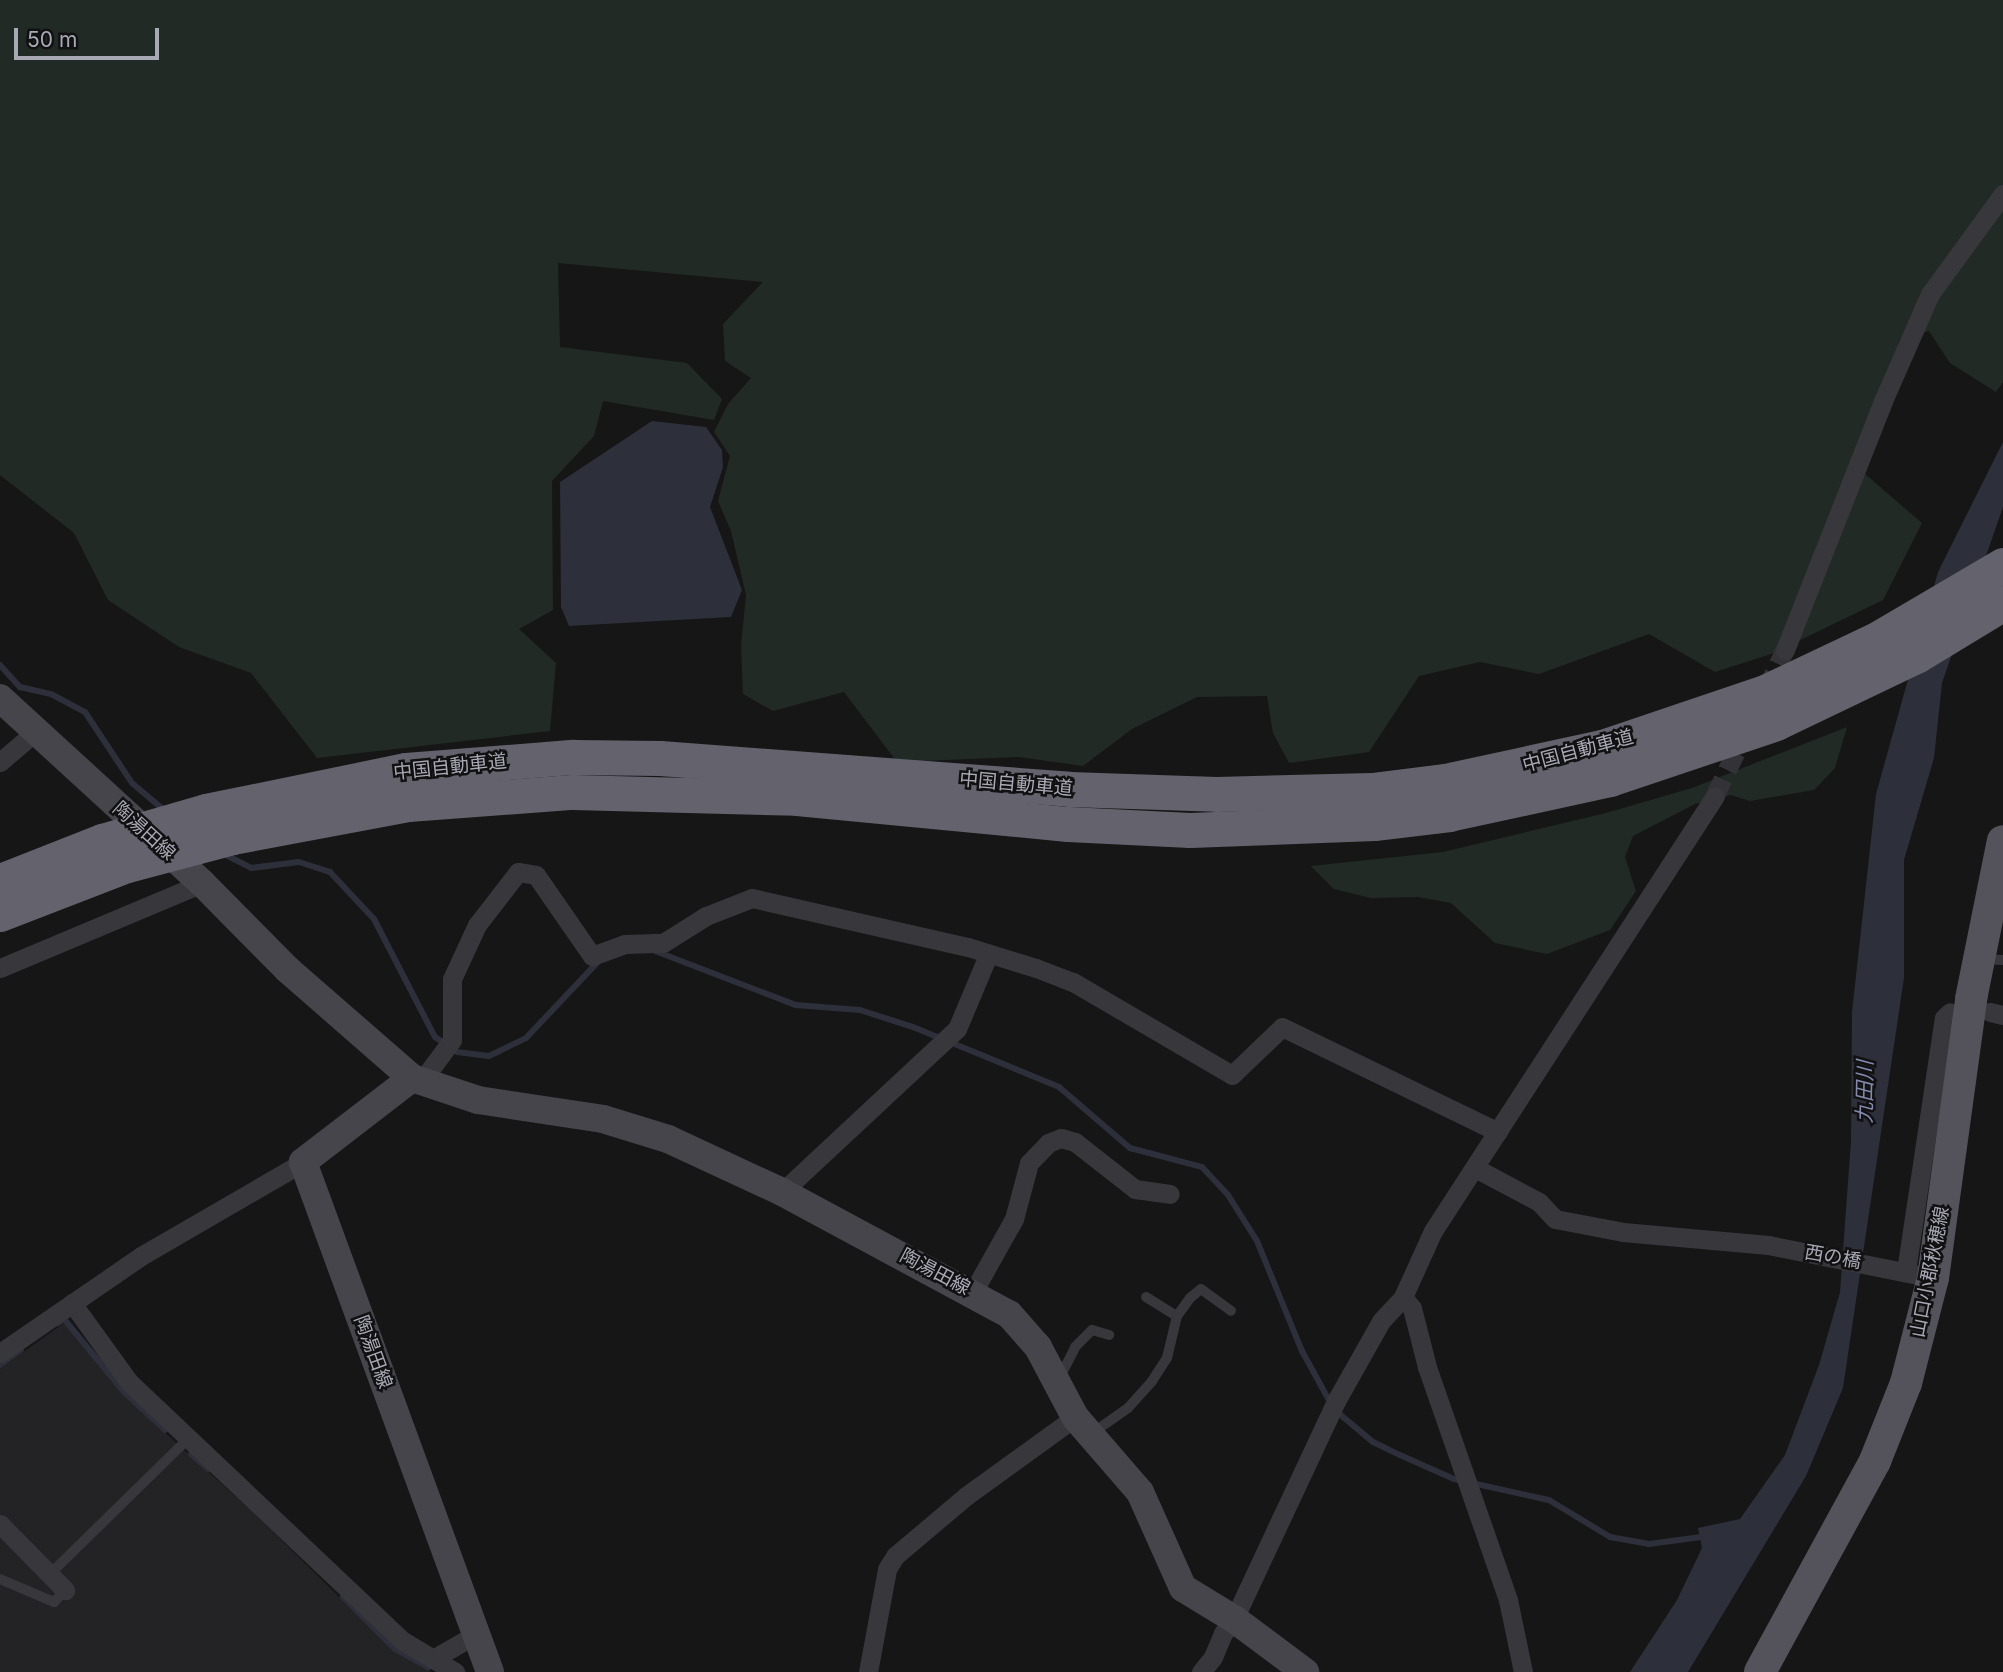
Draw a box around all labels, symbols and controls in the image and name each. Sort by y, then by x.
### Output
scale bar [18,14,163,58]
text: 50 m [27,27,77,52]
street label: 中国自動車道 [1520,725,1636,777]
street label: 中国自動車道 [392,750,508,784]
street label: 中国自動車道 [958,768,1074,800]
street label: 陶湯田線 [108,797,180,865]
water label: 九田川 [1852,1060,1878,1124]
street label: 山口小郡秋穂線 [1906,1205,1954,1339]
street label: 西の橋 [1803,1241,1863,1273]
street label: 陶湯田線 [896,1244,974,1300]
street label: 陶湯田線 [349,1312,397,1392]

